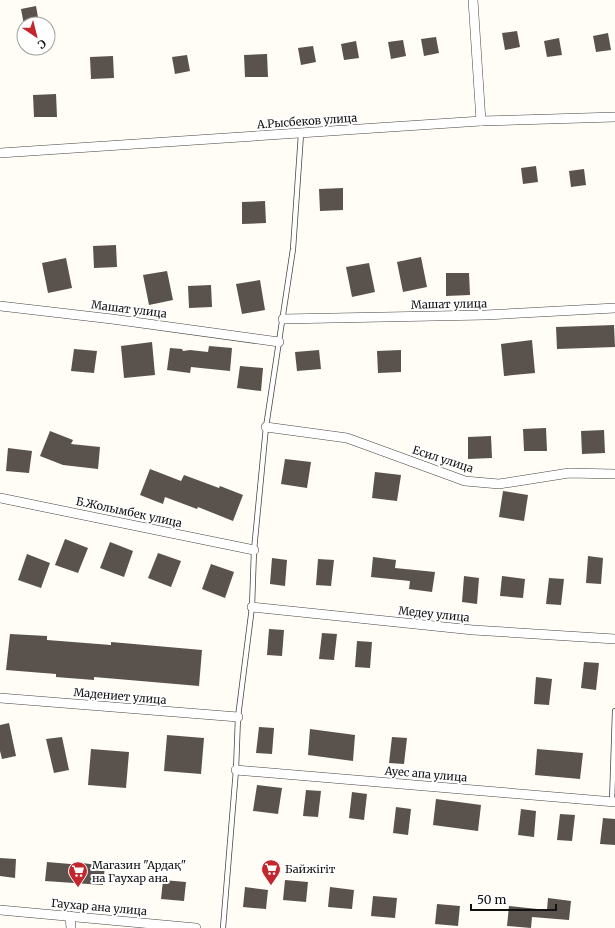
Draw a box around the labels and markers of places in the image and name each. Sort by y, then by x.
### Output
place label: Магазин "Ардақ" на Гаухар ана [92,858,186,885]
supermarket icon: Байжігіт [260,858,282,886]
supermarket icon: Магазин "Ардақ" на Гаухар ана [67,860,89,888]
place label: Байжігіт [285,862,336,876]

